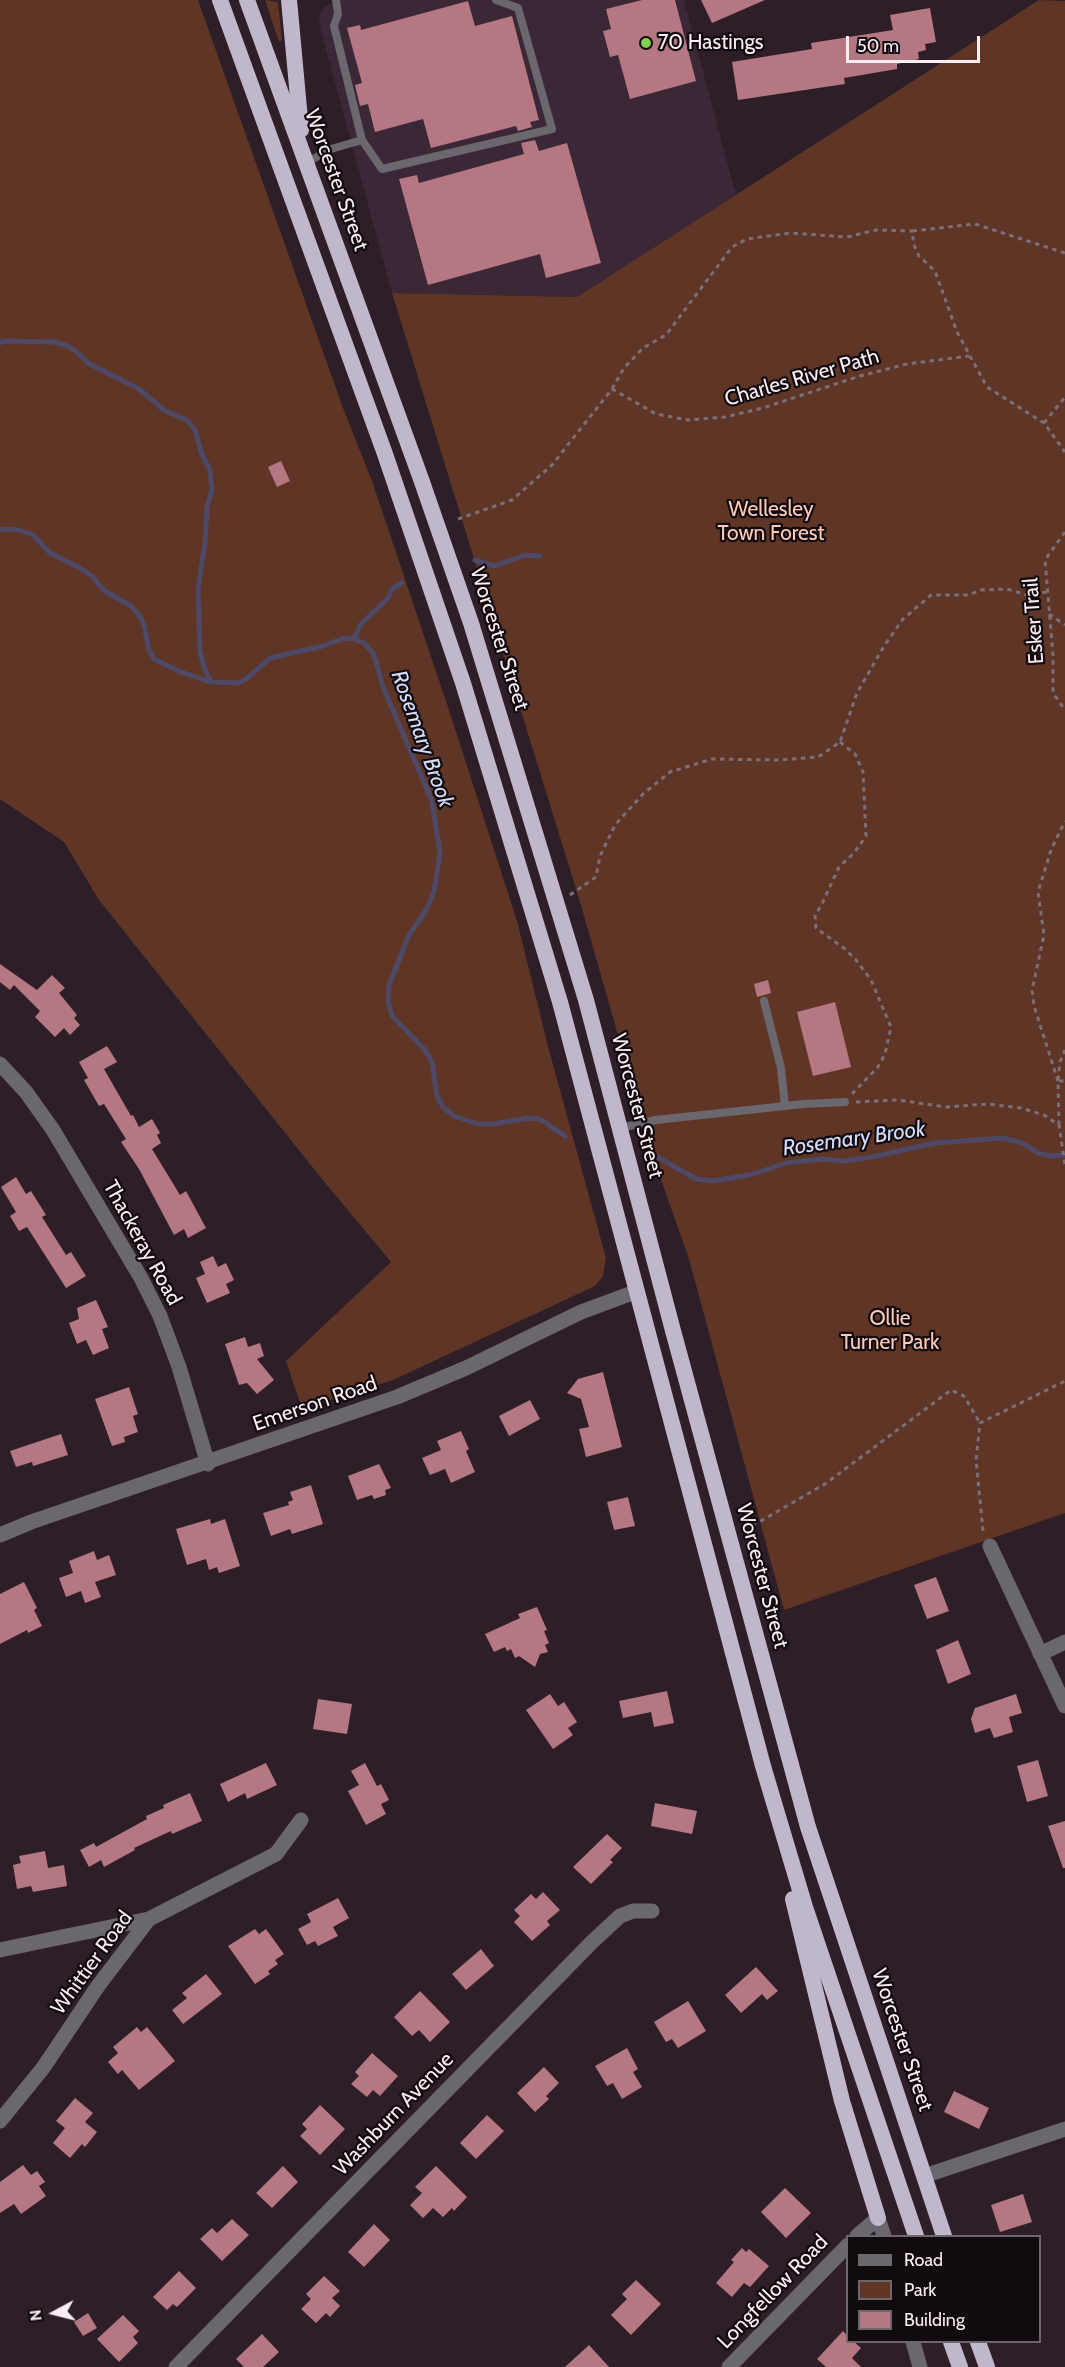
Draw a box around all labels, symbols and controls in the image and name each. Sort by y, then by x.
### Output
scale bar [849,24,982,62]
place label: 70 Hastings [658,30,764,56]
text: 50 m [857,35,899,57]
marker: 70 Hastings [639,36,653,50]
street label: Worcester Street [299,106,373,254]
street label: Charles River Path [722,344,882,412]
park label: Wellesley Town Forest [717,497,825,547]
street label: Worcester Street [464,564,534,714]
street label: Esker Trail [1018,577,1050,665]
water label: Rosemary Brook [385,667,459,811]
street label: Worcester Street [606,1031,668,1181]
water label: Rosemary Brook [781,1116,927,1162]
street label: Thackeray Road [97,1176,187,1310]
park label: Ollie Turner Park [841,1306,939,1356]
street label: Emerson Road [250,1371,380,1437]
street label: Worcester Street [731,1501,793,1651]
street label: Whittier Road [46,1906,138,2020]
street label: Worcester Street [866,1966,938,2114]
street label: Washburn Avenue [329,2047,459,2181]
street label: Longfellow Road [712,2230,834,2354]
legend [846,2235,1041,2343]
text: Road [904,2249,943,2271]
text: Park [904,2279,936,2301]
north arrow [24,2283,84,2343]
text: N [26,2308,46,2322]
text: Building [904,2309,965,2331]

